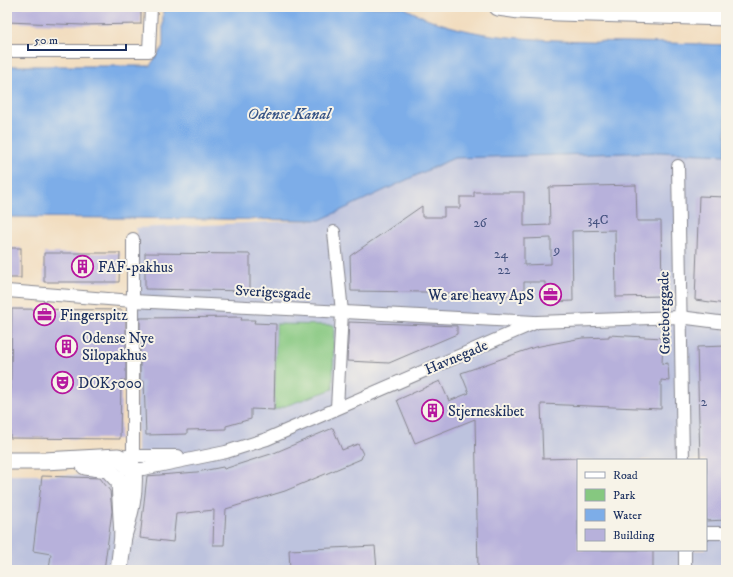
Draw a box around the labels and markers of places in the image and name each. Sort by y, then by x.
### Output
building icon: FAF-pakhus [69,254,95,280]
place label: FAF-pakhus [98,258,173,277]
office icon: We are heavy ApS [537,282,563,308]
place label: We are heavy ApS [427,286,534,305]
office icon: Fingerspitz [31,302,57,328]
place label: Fingerspitz [60,306,128,325]
place label: Odense Nye Silopakhus [82,329,154,365]
building icon: Odense Nye Silopakhus [53,334,79,360]
theatre icon: DOK5000 [50,370,76,396]
place label: DOK5000 [78,374,142,393]
building icon: Stjerneskibet [420,398,446,424]
place label: Stjerneskibet [448,402,525,421]

